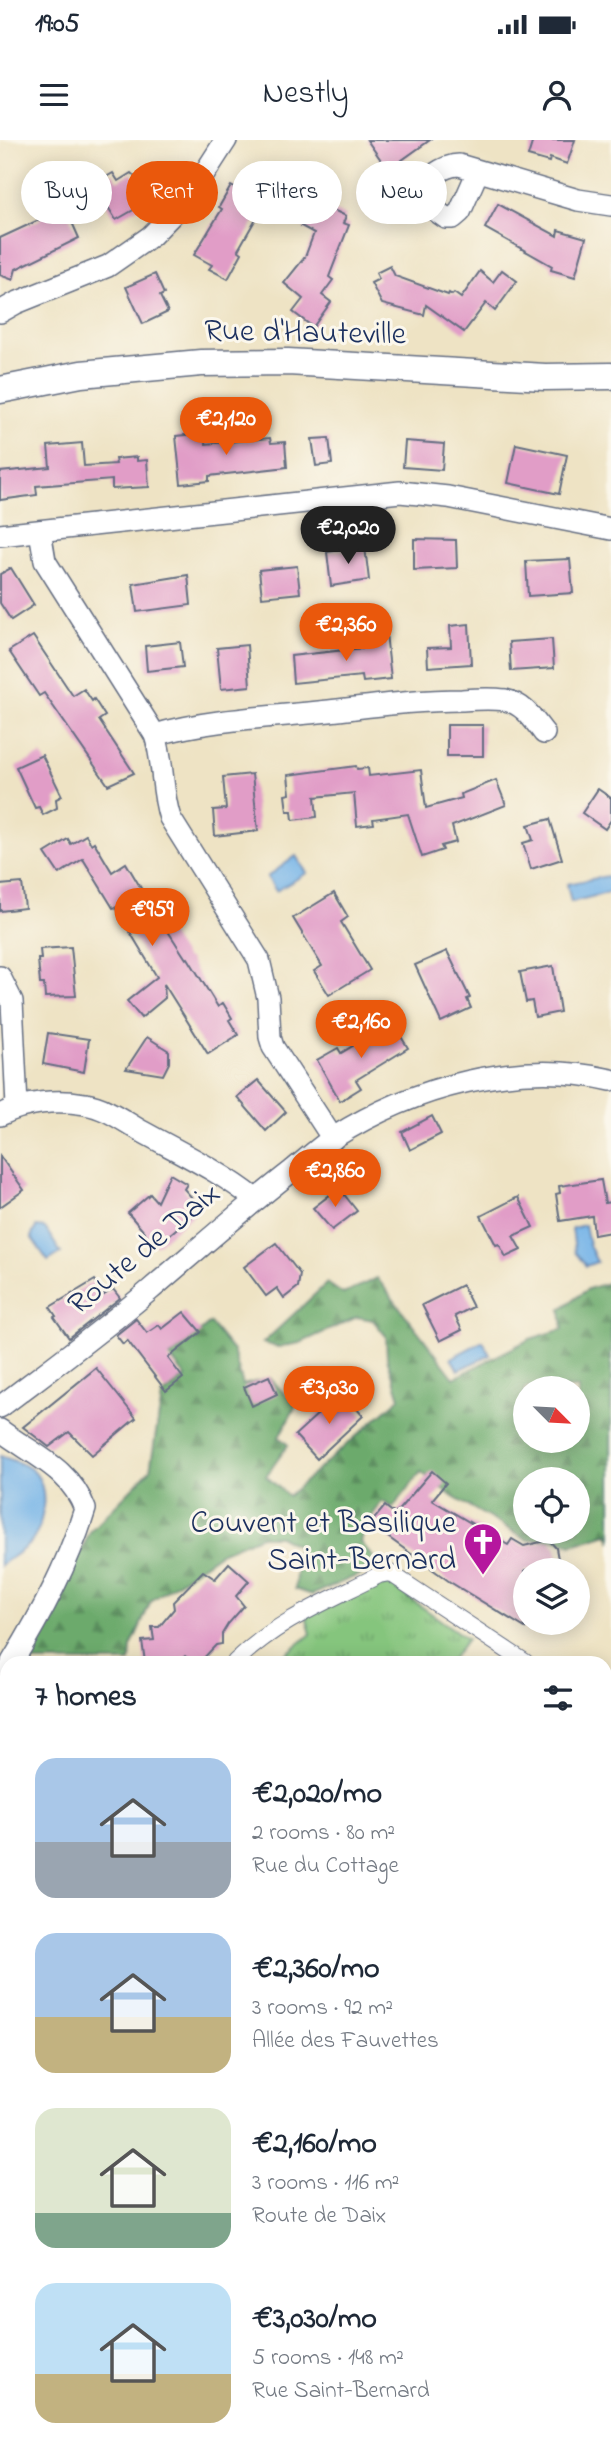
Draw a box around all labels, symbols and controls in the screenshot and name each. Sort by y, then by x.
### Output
text: 19:05 [35,6,79,44]
text: Nestly [262,71,349,118]
icon: menu [35,76,73,114]
icon: person [538,76,576,114]
chip: Buy [21,161,112,224]
chip: Rent [126,161,218,224]
chip: Filters [232,161,342,224]
chip: New [356,161,447,224]
street label: Rue d'Hauteville [204,309,407,359]
pin: €2,120 [169,398,283,457]
text: €2,120 [196,403,256,436]
pin: €2,020 [291,506,405,566]
text: €2,020 [317,512,379,545]
pin: €2,360 [289,603,403,663]
text: €2,360 [316,609,376,642]
pin: €959 [111,888,193,948]
text: €959 [130,894,174,927]
pin: €2,160 [304,1000,418,1060]
text: €2,160 [332,1006,390,1039]
pin: €2,860 [278,1150,392,1209]
text: €2,860 [305,1155,365,1188]
street label: Route de Daix [58,1172,232,1328]
pin: €3,030 [272,1366,386,1426]
text: €3,030 [300,1372,358,1405]
north arrow [513,1376,590,1452]
map controls [513,1376,590,1635]
button: locate [513,1467,590,1544]
place label: Couvent et Basilique Saint-Bernard [190,1501,457,1585]
church icon: Couvent et Basilique Saint-Bernard [462,1521,504,1576]
button: layers [513,1558,590,1635]
text: 7 homes [35,1676,137,1720]
icon: filters [539,1679,577,1717]
text: €2,020/mo [252,1773,382,1817]
icon: home [91,1786,175,1870]
text: 2 rooms · 80 m² [252,1817,395,1850]
text: Rue du Cottage [252,1850,399,1883]
text: €2,360/mo [252,1948,380,1992]
icon: home [91,1961,175,2045]
text: 3 rooms · 92 m² [252,1992,393,2025]
text: Allée des Fauvettes [252,2025,439,2058]
text: €2,160/mo [252,2123,377,2167]
icon: home [91,2136,175,2220]
text: 3 rooms · 116 m² [252,2167,399,2200]
text: Route de Daix [252,2200,386,2233]
text: €3,030/mo [252,2298,377,2342]
icon: home [91,2311,175,2395]
text: 5 rooms · 148 m² [252,2342,404,2375]
text: Rue Saint-Bernard [252,2375,430,2408]

